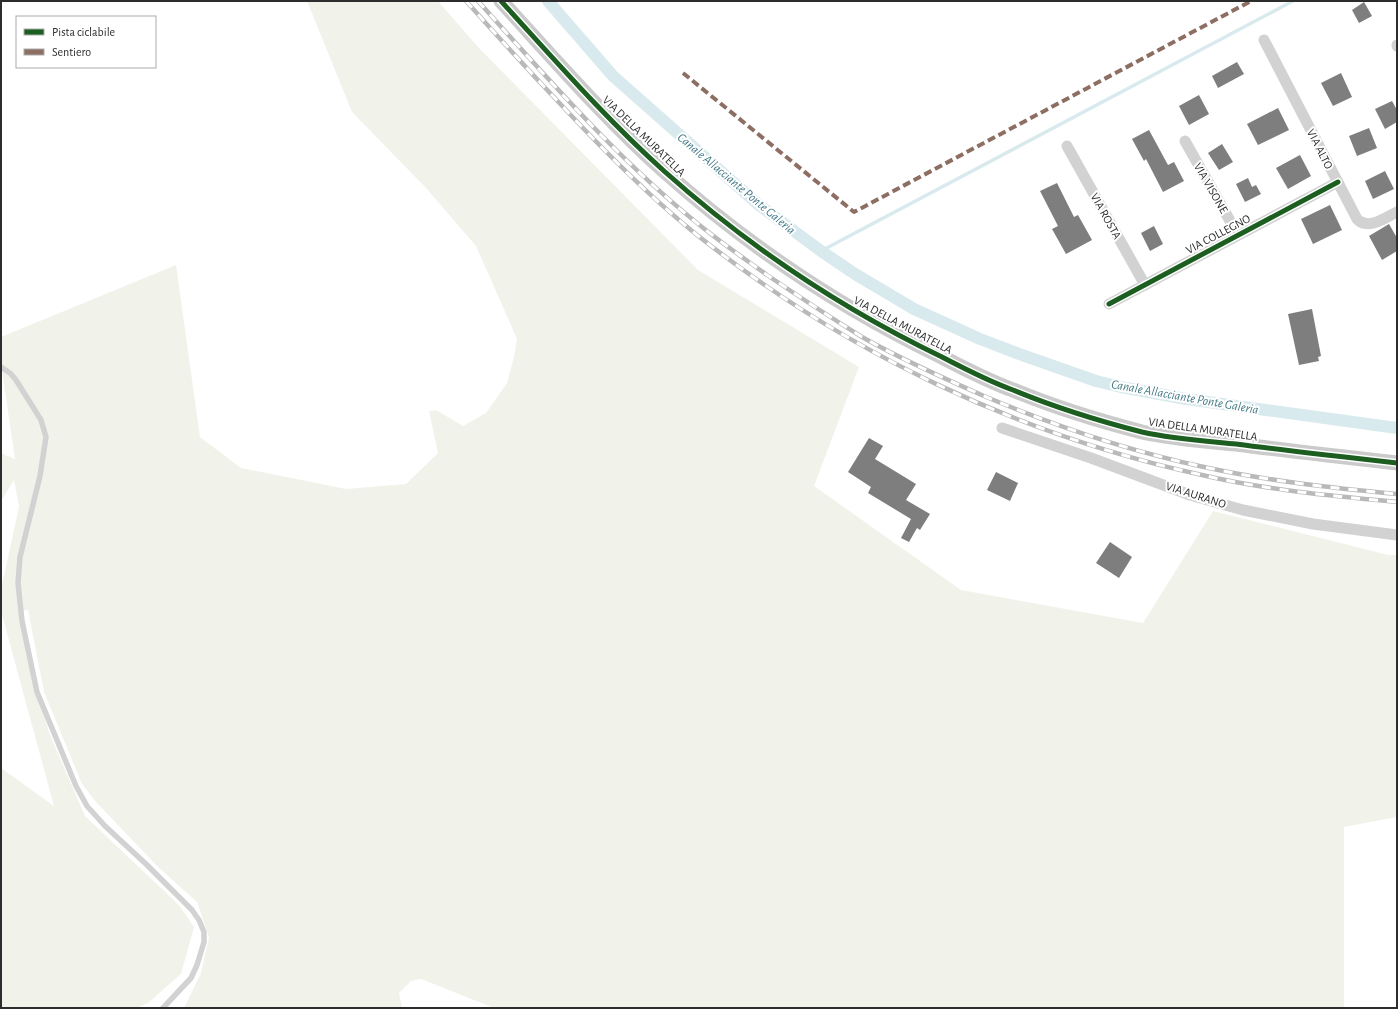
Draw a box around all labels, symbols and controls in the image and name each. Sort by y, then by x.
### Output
legend [16,16,156,68]
text: Pista ciclabile [52,26,115,38]
text: Sentiero [52,46,91,58]
street label: VIA DELLA MURATELLA [600,94,688,179]
street label: VIA ALTO [1305,127,1335,171]
water label: Canale Allacciante Ponte Galeria [675,131,798,237]
street label: VIA VISONE [1192,161,1230,215]
street label: VIA ROSTA [1088,191,1124,241]
street label: VIA COLLEGNO [1184,212,1253,256]
street label: VIA DELLA MURATELLA [852,294,954,356]
water label: Canale Allacciante Ponte Galeria [1110,378,1260,417]
street label: VIA DELLA MURATELLA [1148,415,1258,443]
street label: VIA AURANO [1164,480,1228,510]

